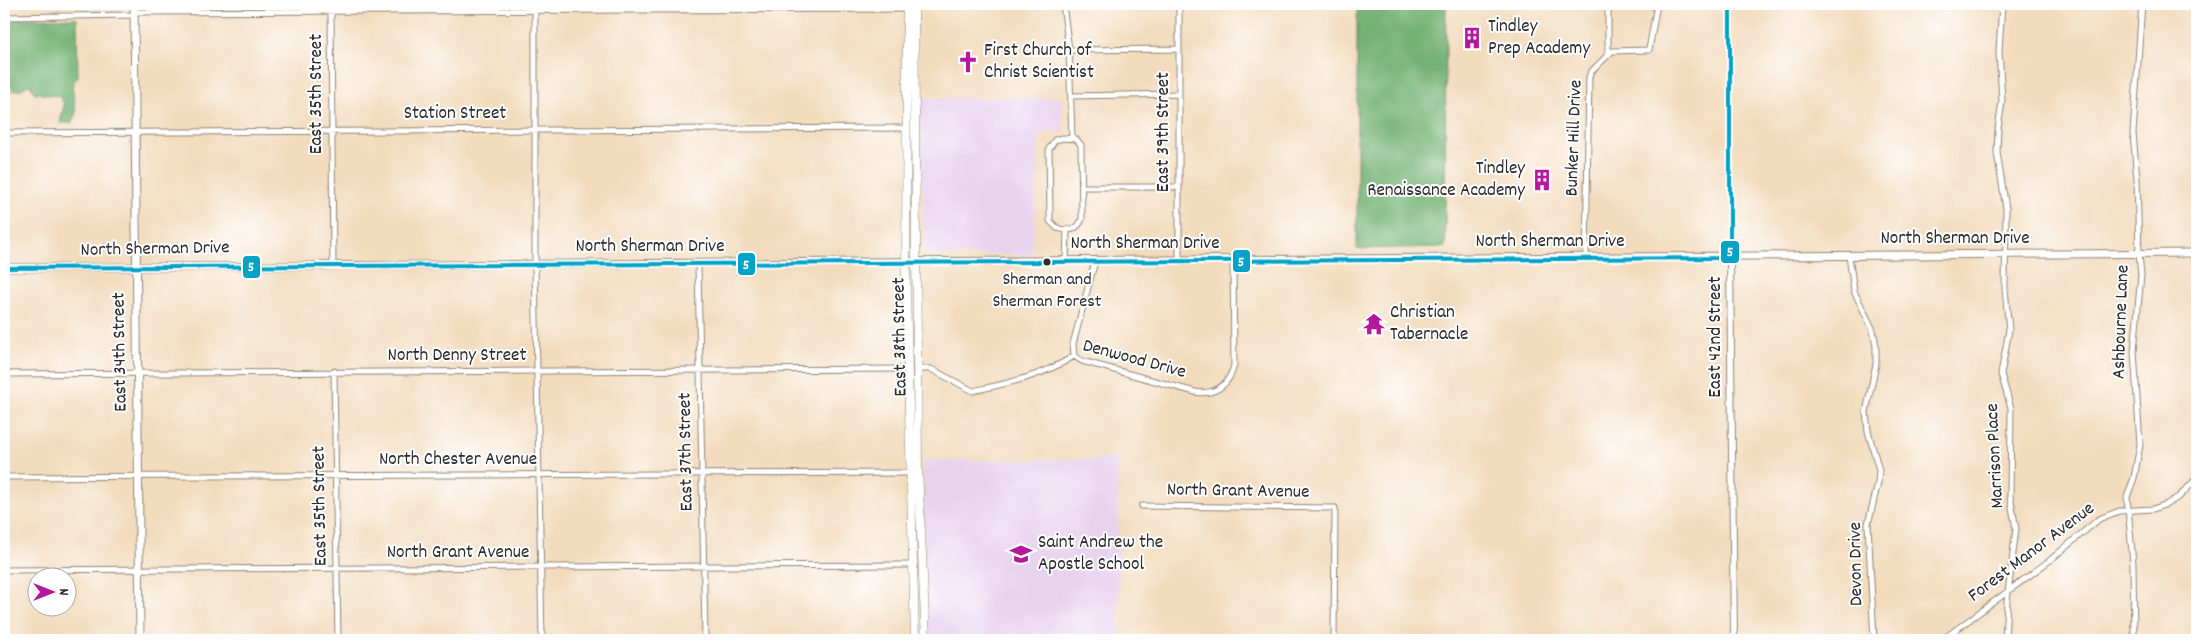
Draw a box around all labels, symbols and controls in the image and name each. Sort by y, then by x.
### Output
place label: Tindley Prep Academy [1488,14,1590,63]
building icon: Tindley Prep Academy [1459,25,1485,51]
street label: East 35th Street [304,34,331,154]
place label: First Church of Christ Scientist [984,38,1094,87]
church icon: First Church of Christ Scientist [955,49,981,75]
street label: East 39th Street [1151,72,1178,192]
street label: Bunker Hill Drive [1559,79,1591,197]
street label: Station Street [404,101,506,128]
place label: Tindley Renaissance Academy [1367,156,1525,205]
building icon: Tindley Renaissance Academy [1529,167,1555,193]
street label: North Sherman Drive [1880,226,2030,253]
street label: North Sherman Drive [1475,229,1625,256]
street label: North Sherman Drive [1070,231,1220,258]
street label: North Sherman Drive [575,234,725,261]
street label: North Sherman Drive [80,235,230,265]
line badge: 5 [1720,240,1740,264]
text: 5 [1727,243,1734,263]
line badge: 5 [1232,249,1251,273]
line badge: 5 [737,252,756,276]
text: 5 [1238,253,1245,273]
line badge: 5 [242,255,261,279]
text: 5 [743,256,750,276]
marker: Sherman and Sherman Forest [1042,257,1052,267]
text: 5 [248,258,255,278]
street label: Ashbourne Lane [2107,264,2137,380]
place label: Sherman and Sherman Forest [993,268,1102,315]
street label: East 42nd Street [1703,276,1730,398]
street label: East 38th Street [886,277,916,397]
street label: East 34th Street [106,292,136,412]
place label: Christian Tabernacle [1390,300,1468,349]
temple icon: Christian Tabernacle [1361,311,1387,337]
street label: Denwood Drive [1079,333,1189,387]
street label: North Denny Street [388,343,526,370]
street label: East 37th Street [672,392,702,512]
street label: Marrison Place [1980,403,2012,509]
street label: East 35th Street [306,446,336,566]
street label: North Chester Avenue [379,447,537,474]
street label: North Grant Avenue [1166,477,1310,507]
street label: Forest Manor Avenue [1963,496,2101,610]
street label: Devon Drive [1843,522,1871,606]
place label: Saint Andrew the Apostle School [1038,530,1163,579]
street label: North Grant Avenue [387,540,529,567]
school or university icon: Saint Andrew the Apostle School [1008,541,1034,567]
north arrow [28,566,78,616]
text: N [53,589,73,596]

